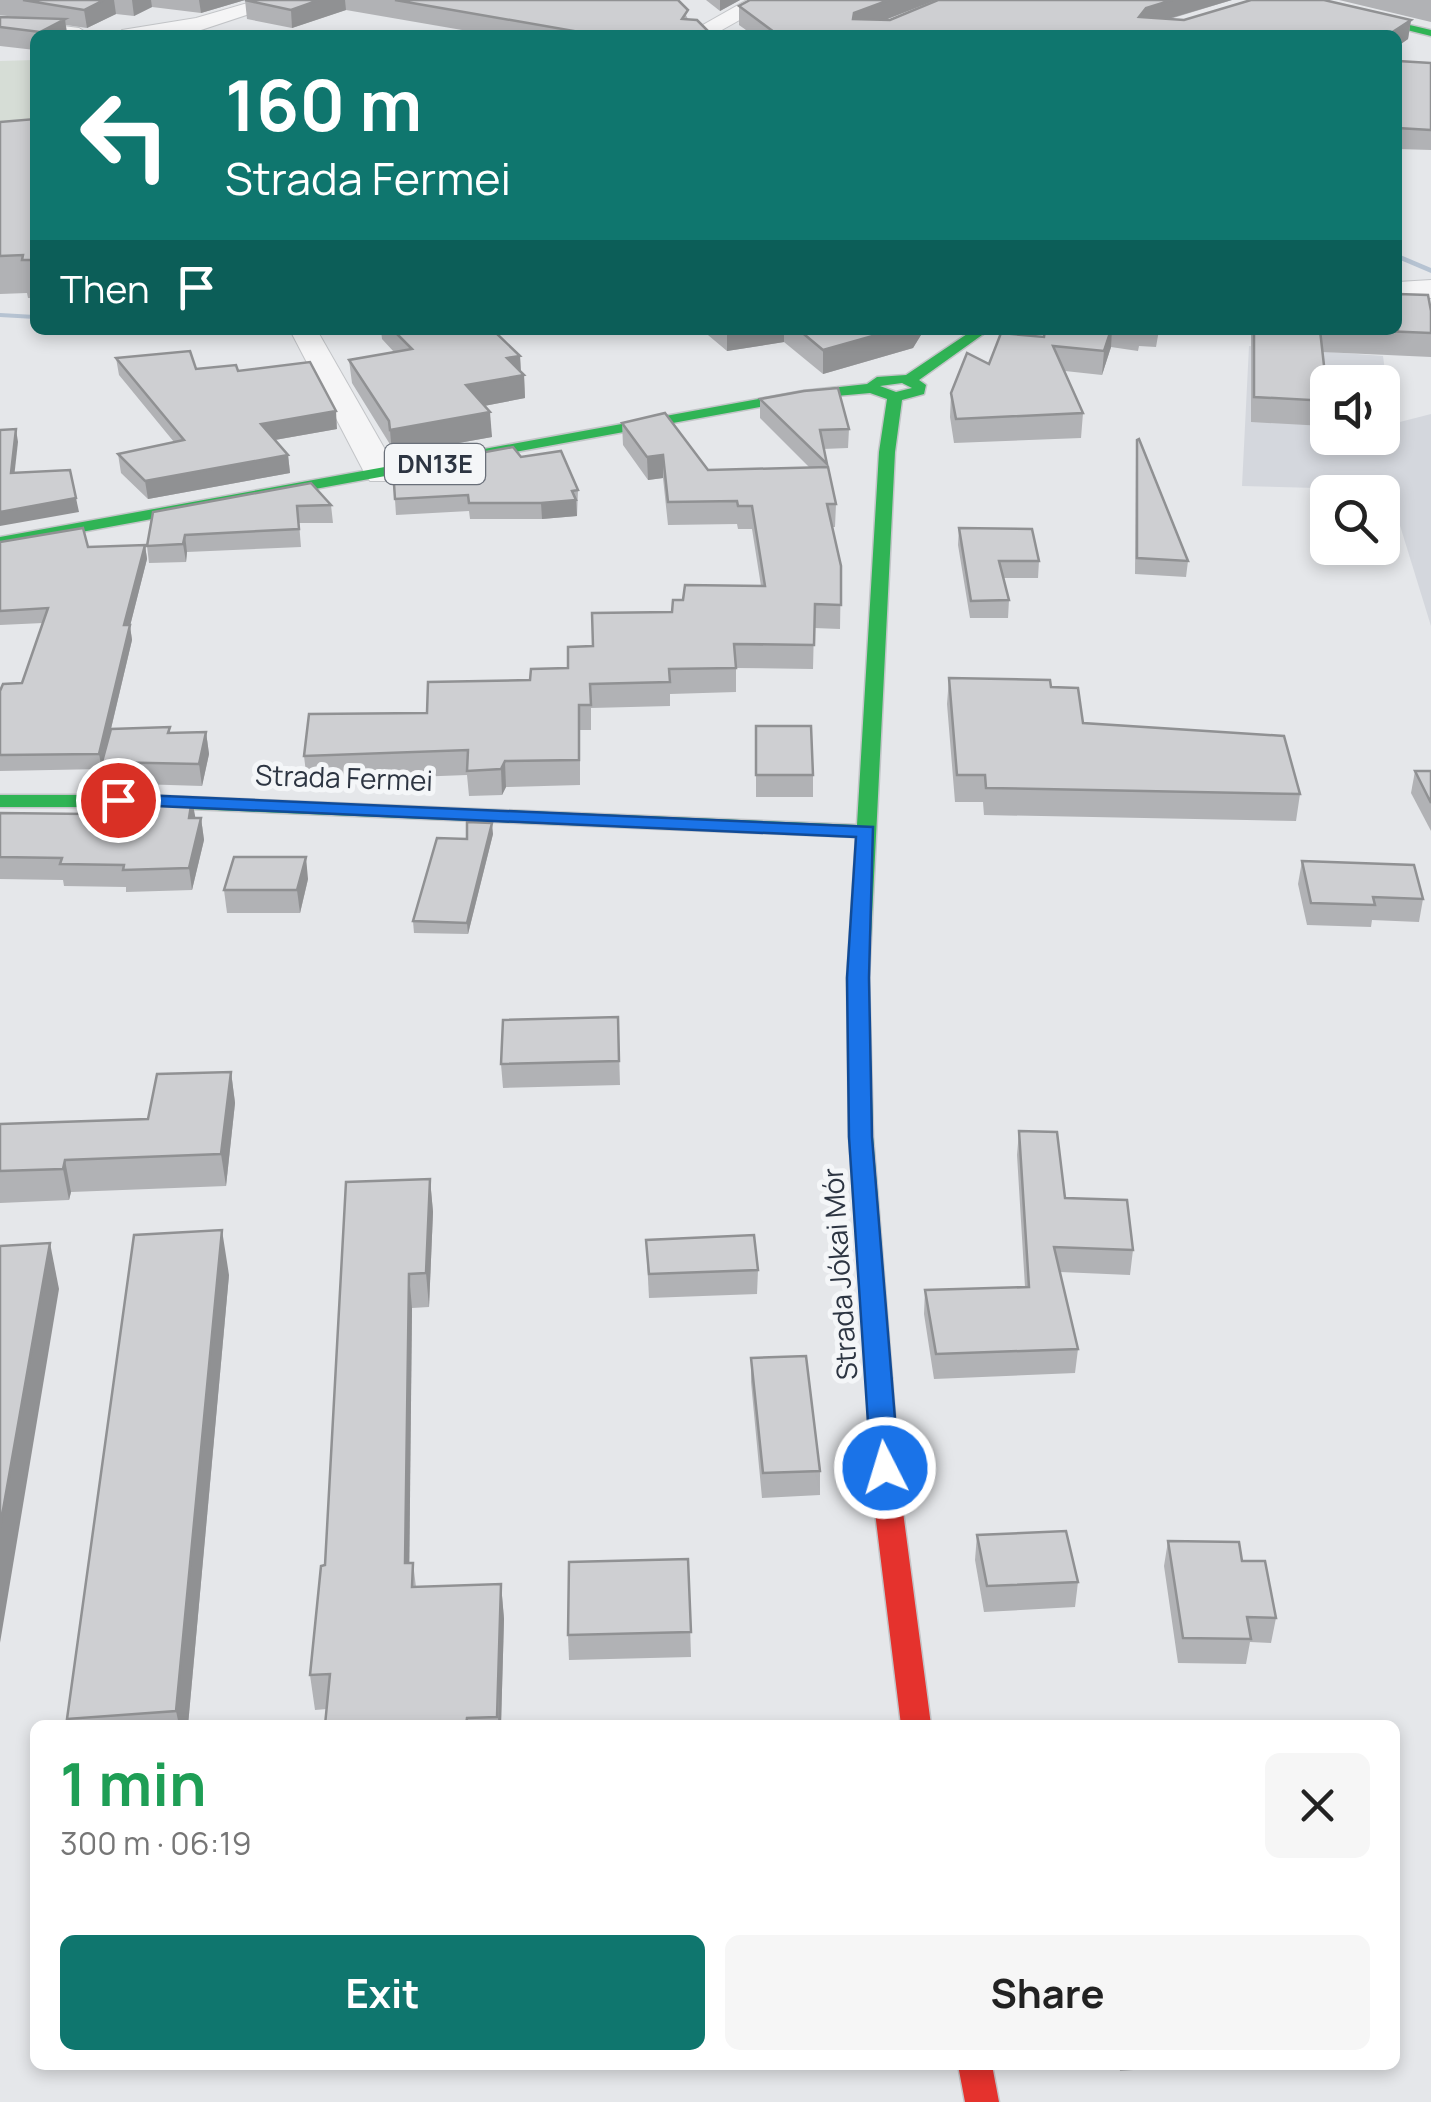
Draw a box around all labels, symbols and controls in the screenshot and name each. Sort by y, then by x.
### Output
text: 160 m [225,56,422,152]
icon: left [60,70,190,200]
text: Strada Fermei [225,147,511,209]
icon: arrive [169,260,224,315]
text: Then [60,262,149,314]
map controls [1310,365,1400,565]
button: sound [1310,365,1400,455]
road number: DN13E [385,444,485,484]
button: search [1310,475,1400,565]
street label: Strada Fermei [254,755,434,799]
pin [76,758,161,843]
icon: arrive [91,773,146,828]
street label: Strada Jókai Mór [813,1167,865,1381]
position arrow [833,1416,937,1520]
text: 1 min [60,1742,207,1824]
button: close [1265,1753,1370,1858]
text: 300 m · 06:19 [60,1821,252,1865]
button: Exit [60,1935,705,2050]
button: Share [725,1935,1370,2050]

